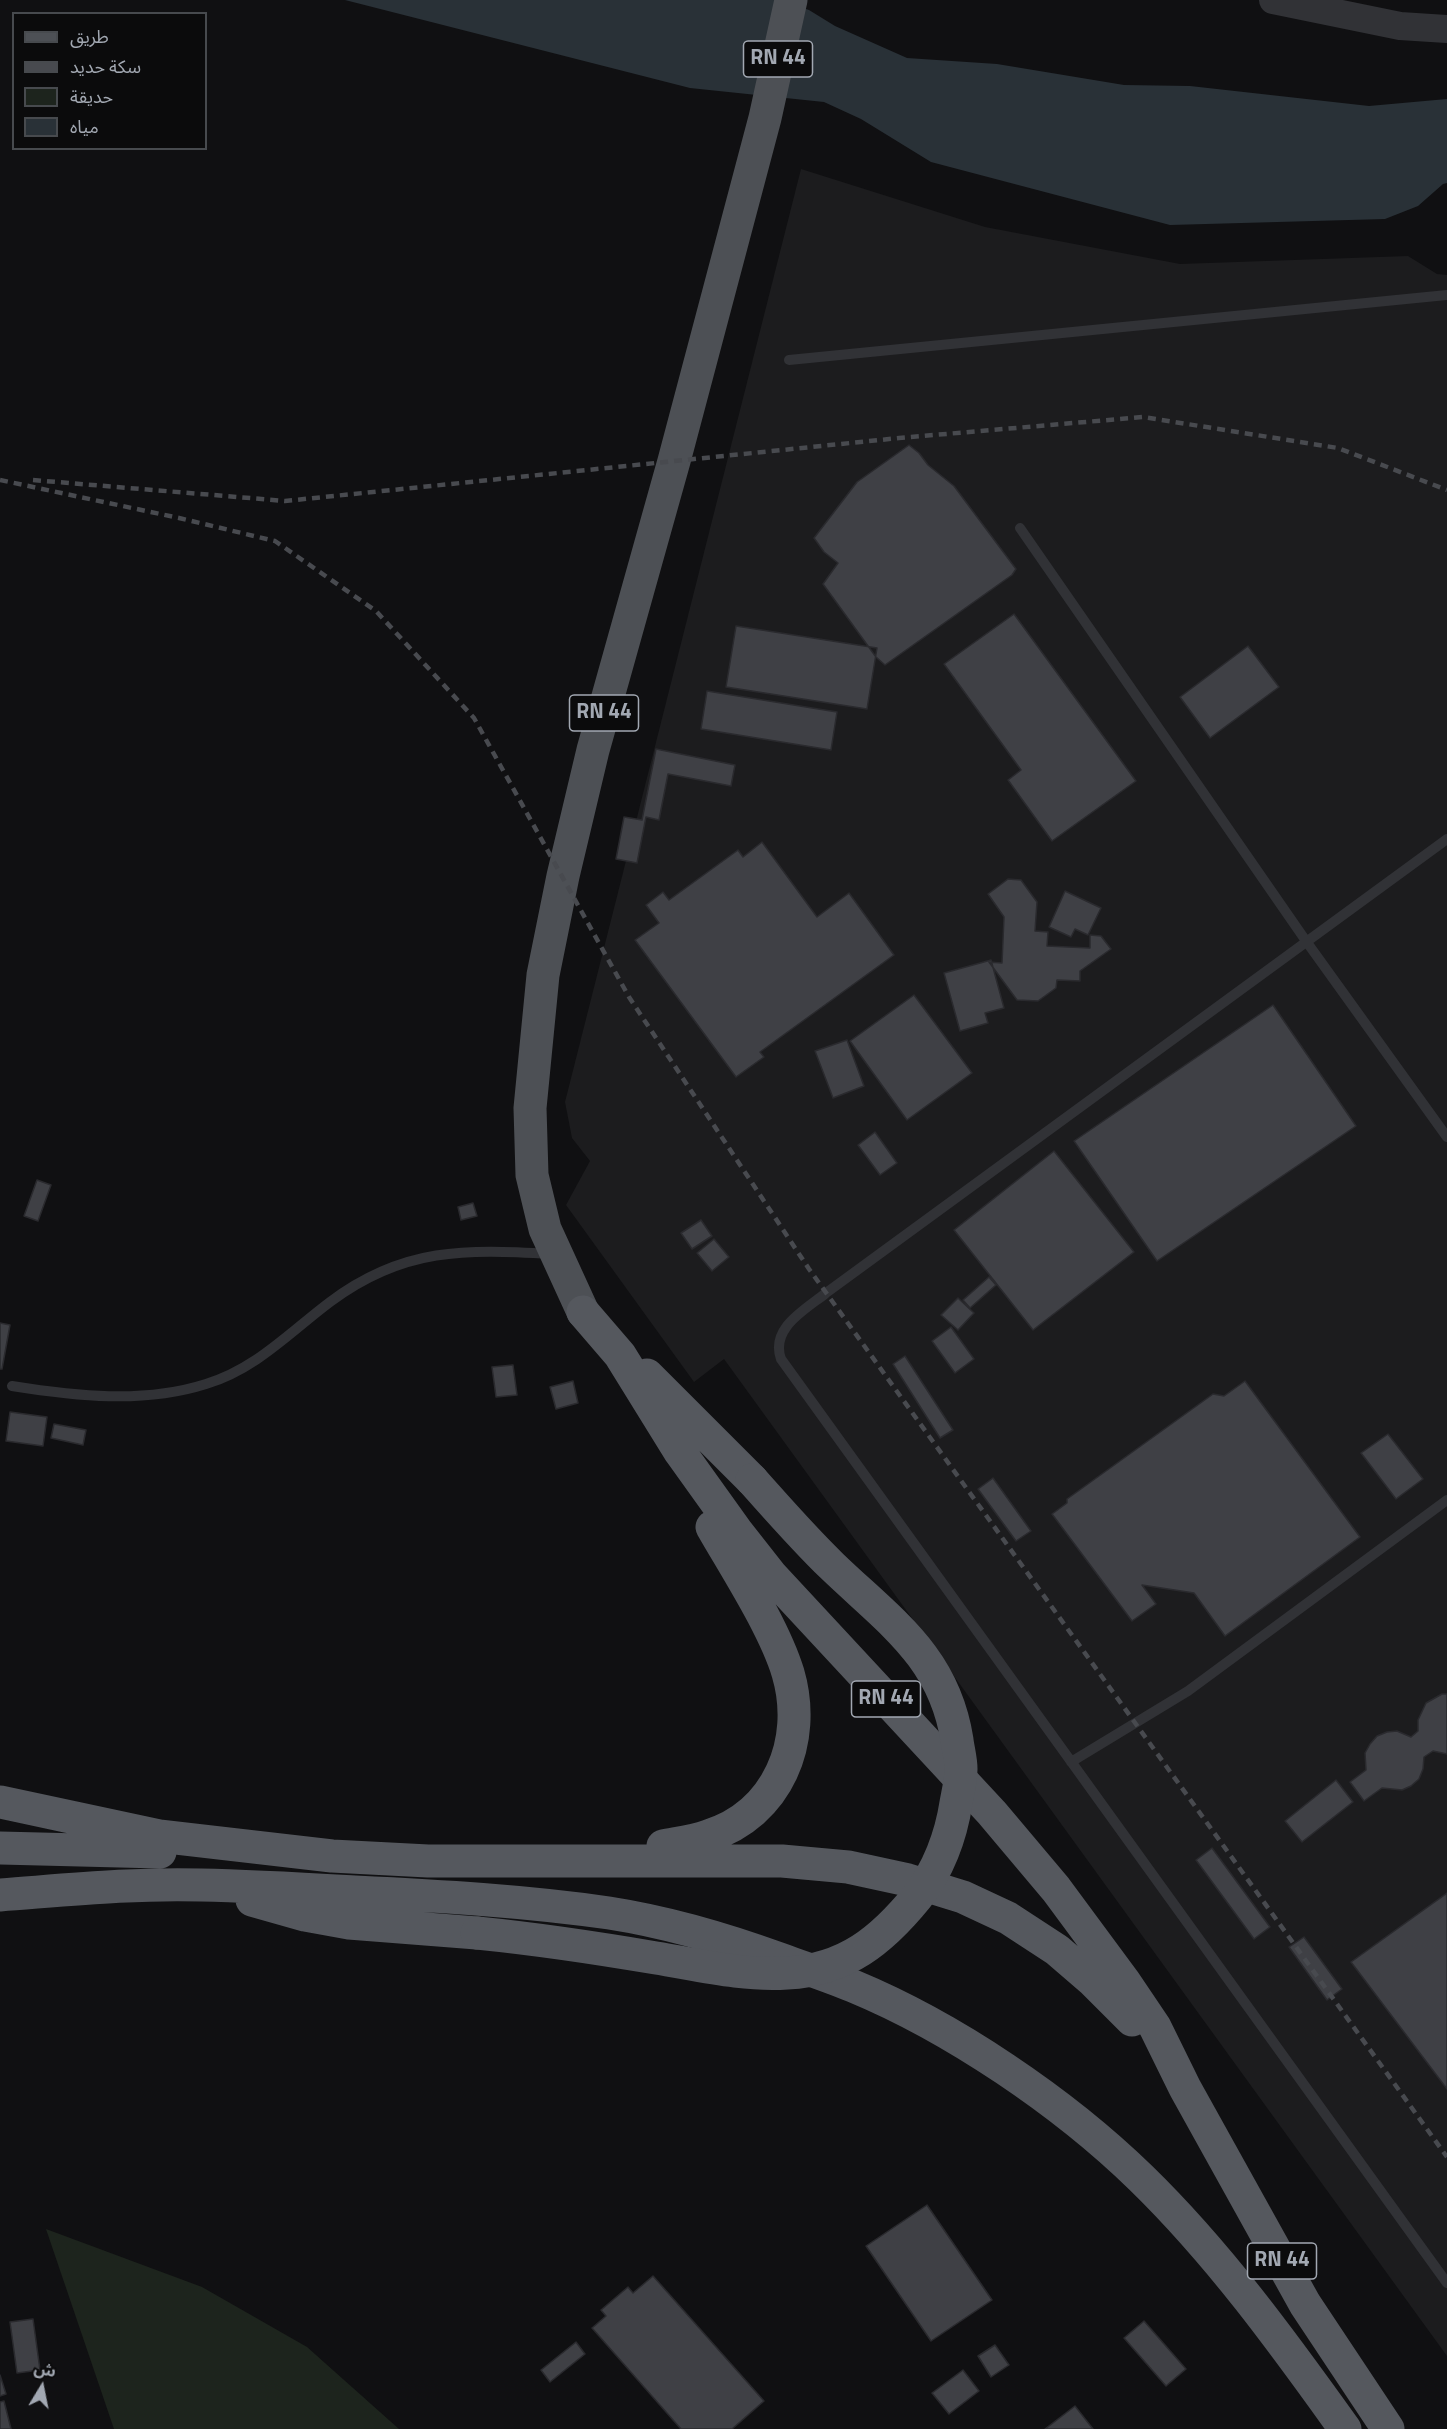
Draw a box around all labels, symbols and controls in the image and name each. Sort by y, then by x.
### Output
legend [12,12,207,150]
text: طريق [70,23,109,50]
road number: RN 44 [744,41,812,77]
text: سكة حديد [70,53,141,80]
text: حديقة [70,83,113,110]
text: مياه [70,113,99,140]
road number: RN 44 [570,695,638,731]
road number: RN 44 [852,1681,920,1717]
road number: RN 44 [1248,2243,1316,2279]
text: ش [32,2356,58,2383]
north arrow [12,2357,72,2417]

